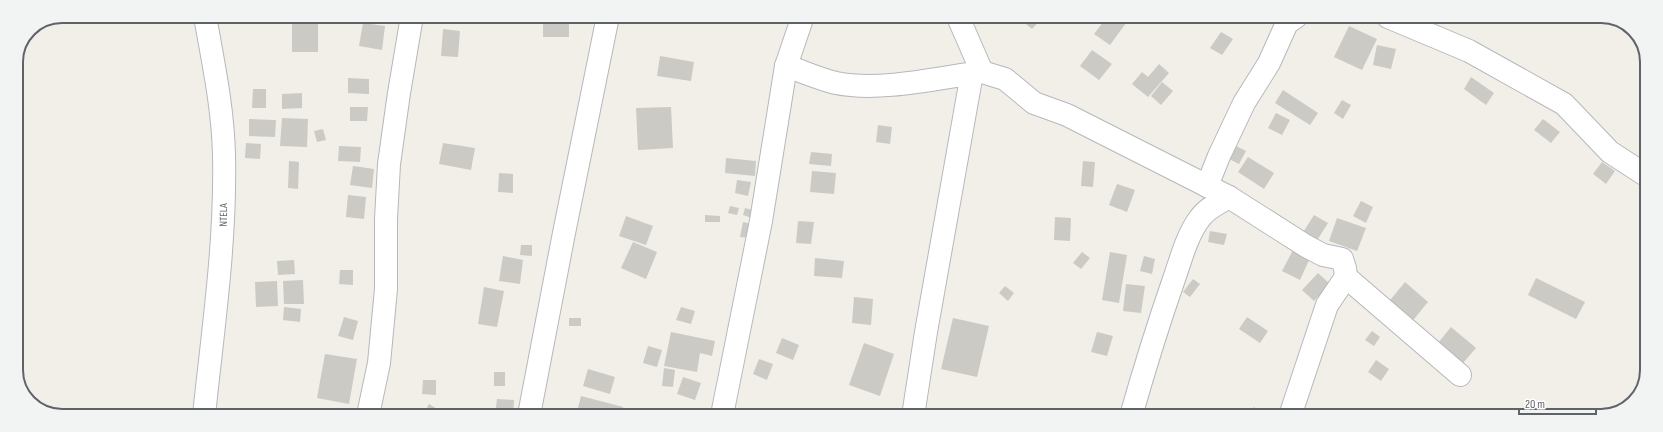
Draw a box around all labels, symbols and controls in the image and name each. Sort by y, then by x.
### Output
street label: NTELA [217,203,230,227]
scale bar [1519,390,1596,416]
text: 20 m [1525,397,1545,412]

